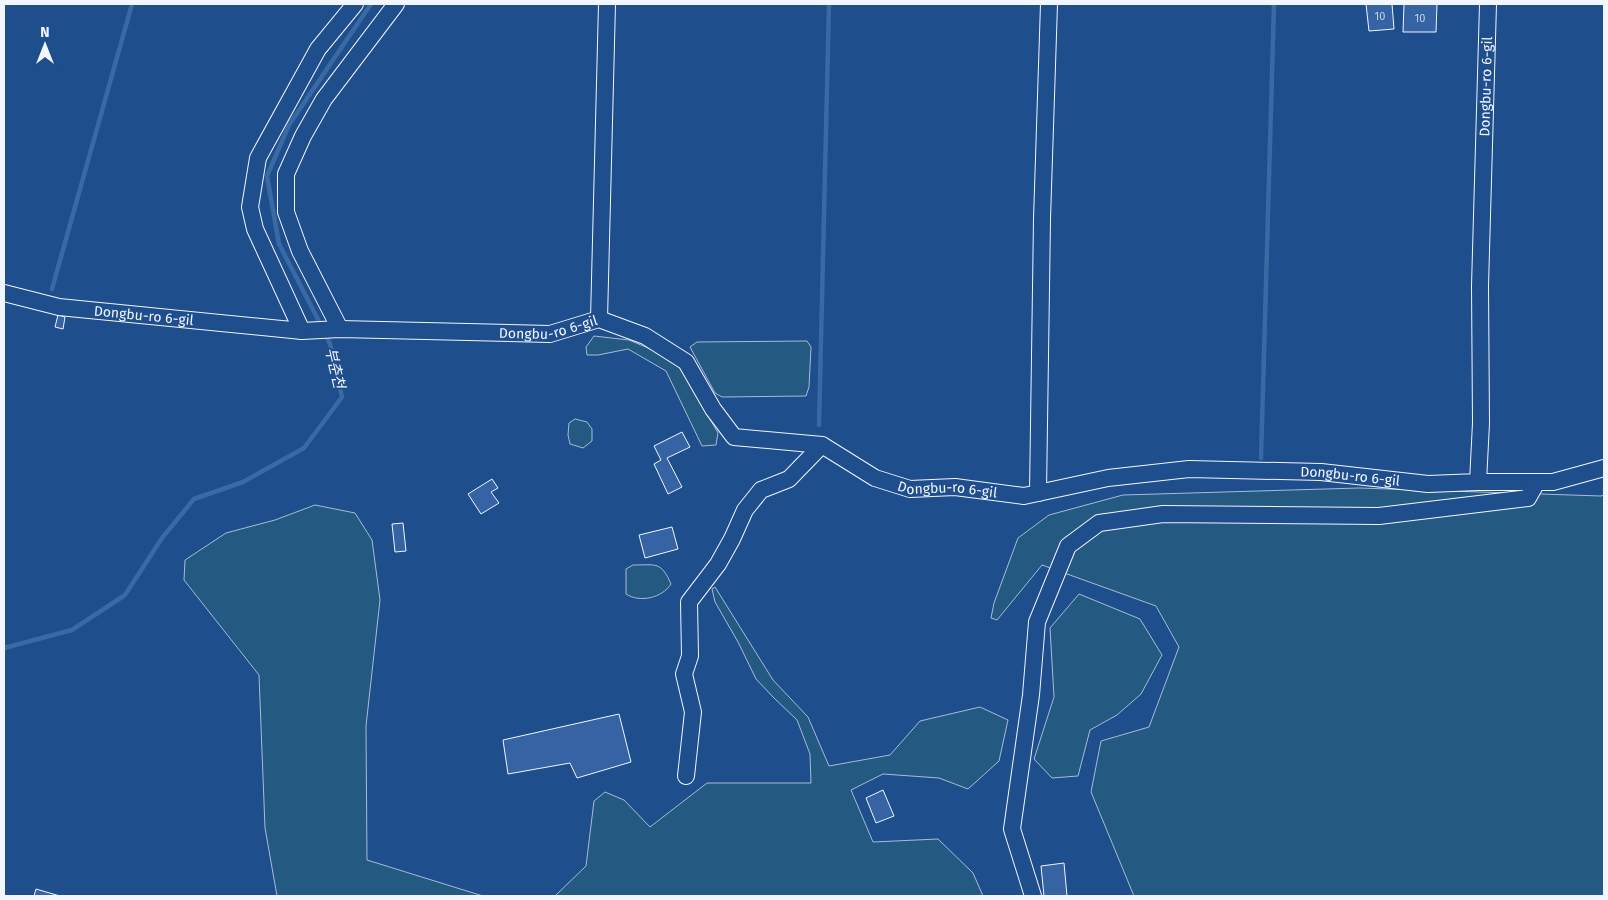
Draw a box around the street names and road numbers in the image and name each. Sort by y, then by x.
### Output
street label: Dongbu-ro 6-gil [1476,36,1496,137]
street label: Dongbu-ro 6-gil [93,302,195,329]
street label: Dongbu-ro 6-gil [499,312,599,343]
street label: Dongbu-ro 6-gil [1300,463,1401,489]
street label: Dongbu-ro 6-gil [895,477,998,501]

